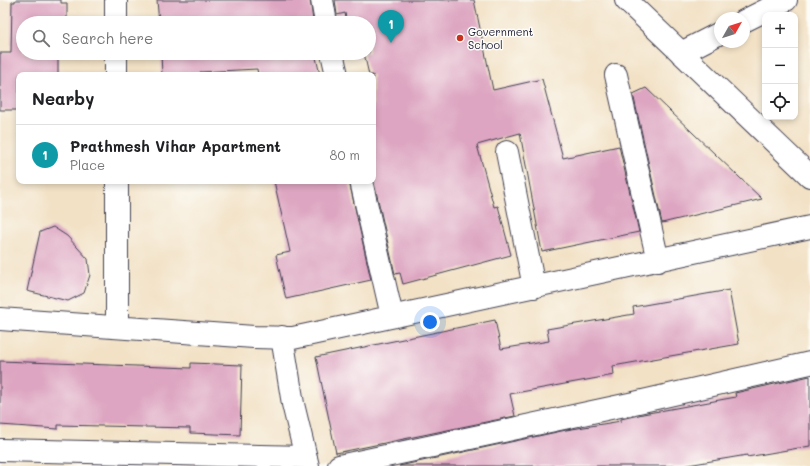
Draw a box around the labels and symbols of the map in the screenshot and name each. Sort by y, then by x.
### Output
pin: 1 [378,10,404,43]
north arrow [714,12,750,48]
place label: Government School [468,24,534,52]
marker: Government School [455,33,465,43]
your location [420,312,440,332]

